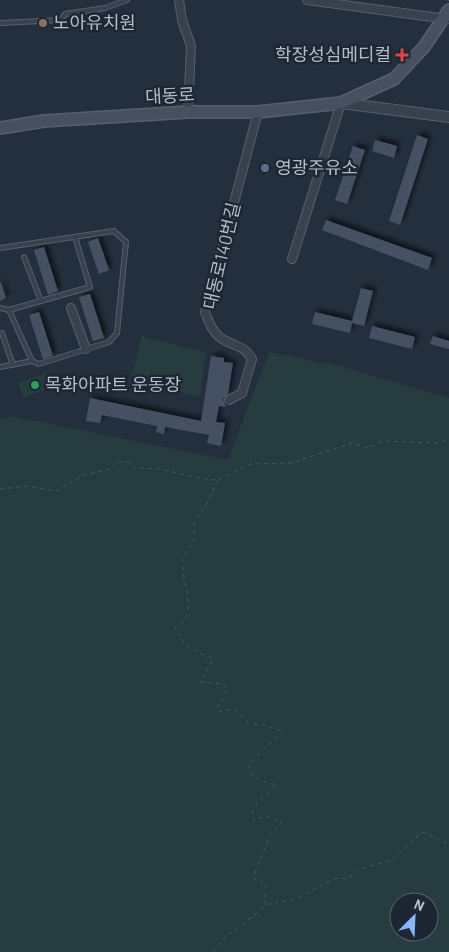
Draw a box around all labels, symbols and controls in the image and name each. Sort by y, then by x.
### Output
place label: 노아유치원 [53,11,136,33]
marker: 노아유치원 [37,17,49,29]
place label: 학장성심메디컬 [275,43,391,65]
marker: 학장성심메디컬 [395,48,409,62]
street label: 대동로 [145,83,195,107]
place label: 영광주유소 [275,156,358,178]
marker: 영광주유소 [259,162,271,174]
street label: 대동로140번길 [198,200,244,311]
place label: 목화아파트 운동장 [45,373,181,395]
marker: 목화아파트 운동장 [29,379,41,391]
north arrow [389,892,439,942]
text: N [412,895,427,914]

